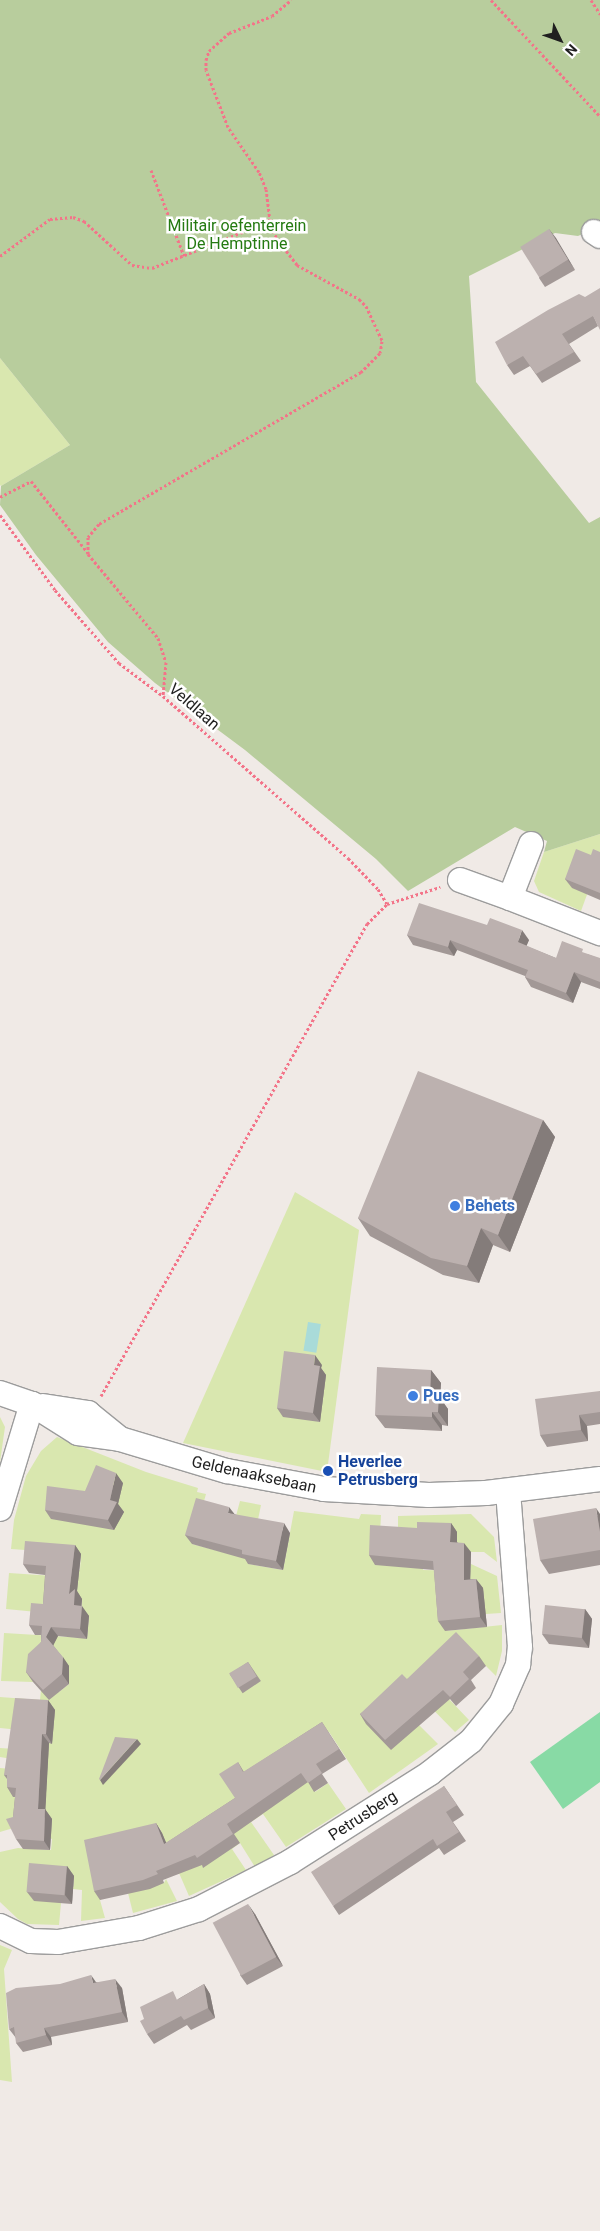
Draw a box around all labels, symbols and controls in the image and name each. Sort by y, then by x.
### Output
north arrow [535,15,585,65]
text: N [562,41,580,59]
park label: Militair oefenterrein De Hemptinne [168,216,306,254]
street label: Veldlaan [165,680,223,734]
place label: Behets [465,1196,515,1216]
marker: Behets [449,1200,461,1212]
place label: Pues [423,1386,459,1406]
marker: Pues [407,1390,419,1402]
street label: Geldenaaksebaan [190,1452,318,1498]
place label: Heverlee Petrusberg [338,1452,418,1490]
marker: Heverlee Petrusberg [322,1465,334,1477]
street label: Petrusberg [325,1787,401,1845]

